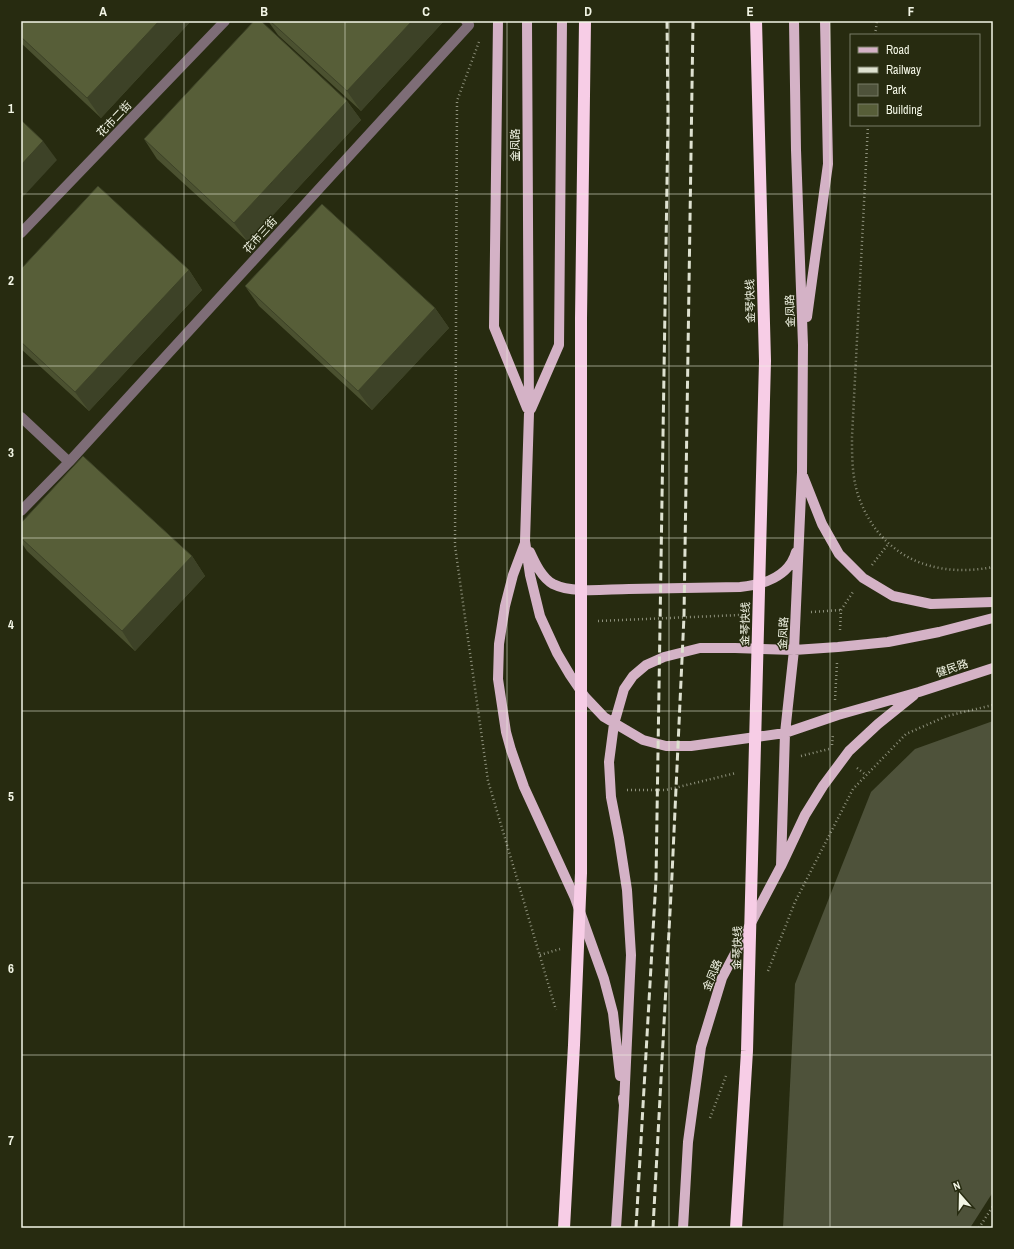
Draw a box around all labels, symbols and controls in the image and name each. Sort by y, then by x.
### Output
text: A [99,3,107,20]
text: B [260,3,268,20]
text: C [422,3,430,20]
text: D [584,3,592,20]
text: E [746,3,754,20]
text: F [908,3,915,20]
legend [850,34,980,126]
text: Road [886,42,910,58]
text: Railway [886,62,921,78]
text: Park [886,82,906,98]
street label: 花市二街 [94,98,134,140]
text: 1 [8,100,14,117]
text: Building [886,102,923,118]
street label: 金凤路 [508,129,522,162]
street label: 花市三街 [240,214,280,256]
text: 2 [8,272,14,289]
street label: 金琴快线 [743,279,757,323]
street label: 金凤路 [782,294,798,328]
text: 3 [8,444,14,461]
street label: 金琴快线 [738,602,752,646]
text: 4 [8,616,14,633]
street label: 金凤路 [775,616,791,650]
street label: 健民路 [934,656,970,680]
text: 5 [8,788,14,805]
street label: 金琴快线 [730,926,744,970]
street label: 金凤路 [699,957,725,993]
text: 6 [8,960,14,977]
text: 7 [8,1132,14,1149]
north arrow [940,1175,980,1215]
text: N [951,1178,962,1193]

